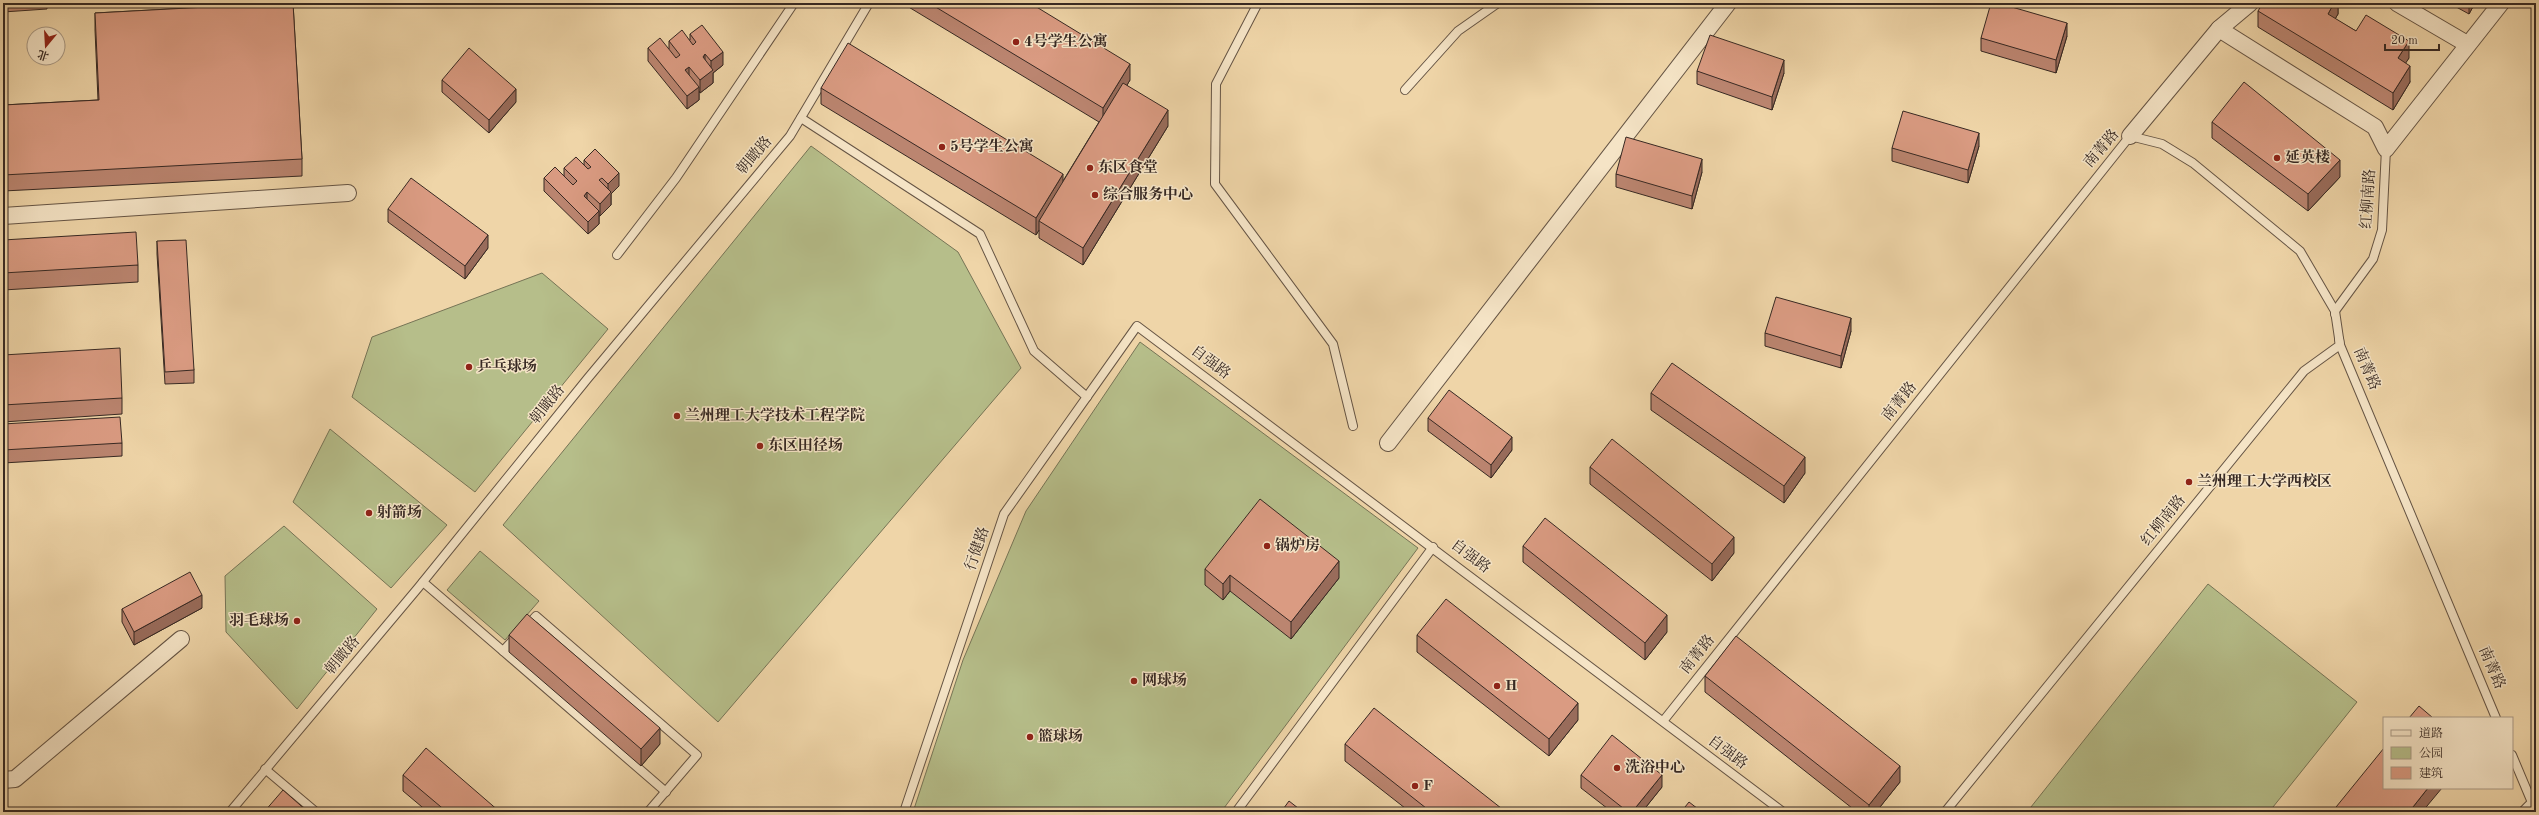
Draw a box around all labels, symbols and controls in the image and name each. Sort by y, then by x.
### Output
north arrow [26,26,66,66]
scale bar [2385,26,2439,52]
place label: 4号学生公寓 [1024,32,1108,50]
text: 20 m [2391,35,2418,47]
marker: 4号学生公寓 [1011,37,1021,47]
text: 北 [36,47,50,62]
street label: 南菁路 [2080,126,2122,171]
street label: 朝瞰路 [733,133,775,178]
place label: 5号学生公寓 [950,137,1034,155]
marker: 5号学生公寓 [937,142,947,152]
place label: 延英楼 [2285,149,2330,166]
marker: 延英楼 [2272,153,2282,163]
place label: 东区食堂 [1098,159,1158,176]
marker: 东区食堂 [1085,163,1095,173]
street label: 红柳南路 [2357,168,2379,229]
place label: 综合服务中心 [1103,186,1193,203]
marker: 综合服务中心 [1090,190,1100,200]
street label: 自强路 [1188,342,1234,383]
street label: 南菁路 [2350,345,2384,393]
place label: 乒乓球场 [477,358,537,375]
marker: 乒乓球场 [464,362,474,372]
street label: 南菁路 [1878,379,1920,424]
street label: 朝瞰路 [526,382,568,427]
place label: 兰州理工大学技术工程学院 [685,406,865,424]
marker: 兰州理工大学技术工程学院 [672,411,682,421]
place label: 东区田径场 [768,437,843,454]
marker: 东区田径场 [755,441,765,451]
place label: 兰州理工大学西校区 [2197,473,2332,490]
marker: 兰州理工大学西校区 [2184,477,2194,487]
street label: 红柳南路 [2138,492,2189,549]
place label: 射箭场 [377,504,422,521]
marker: 射箭场 [364,508,374,518]
street label: 行健路 [962,525,992,573]
place label: 锅炉房 [1275,536,1320,554]
street label: 自强路 [1448,536,1494,577]
marker: 锅炉房 [1262,541,1272,551]
place label: 羽毛球场 [229,612,289,629]
marker: 羽毛球场 [292,616,302,626]
street label: 南菁路 [1676,632,1718,677]
street label: 朝瞰路 [321,633,363,678]
street label: 南菁路 [2475,644,2509,692]
place label: 网球场 [1142,672,1187,689]
marker: 网球场 [1129,676,1139,686]
place label: H [1505,679,1517,694]
marker: H [1492,681,1502,691]
legend [2383,717,2513,789]
text: 道路 [2419,726,2443,740]
place label: 篮球场 [1038,728,1083,745]
marker: 篮球场 [1025,732,1035,742]
street label: 自强路 [1705,732,1751,773]
text: 公园 [2419,747,2443,760]
place label: 洗浴中心 [1625,758,1685,776]
marker: 洗浴中心 [1612,763,1622,773]
text: 建筑 [2419,766,2443,780]
place label: F [1423,779,1433,794]
marker: F [1410,781,1420,791]

